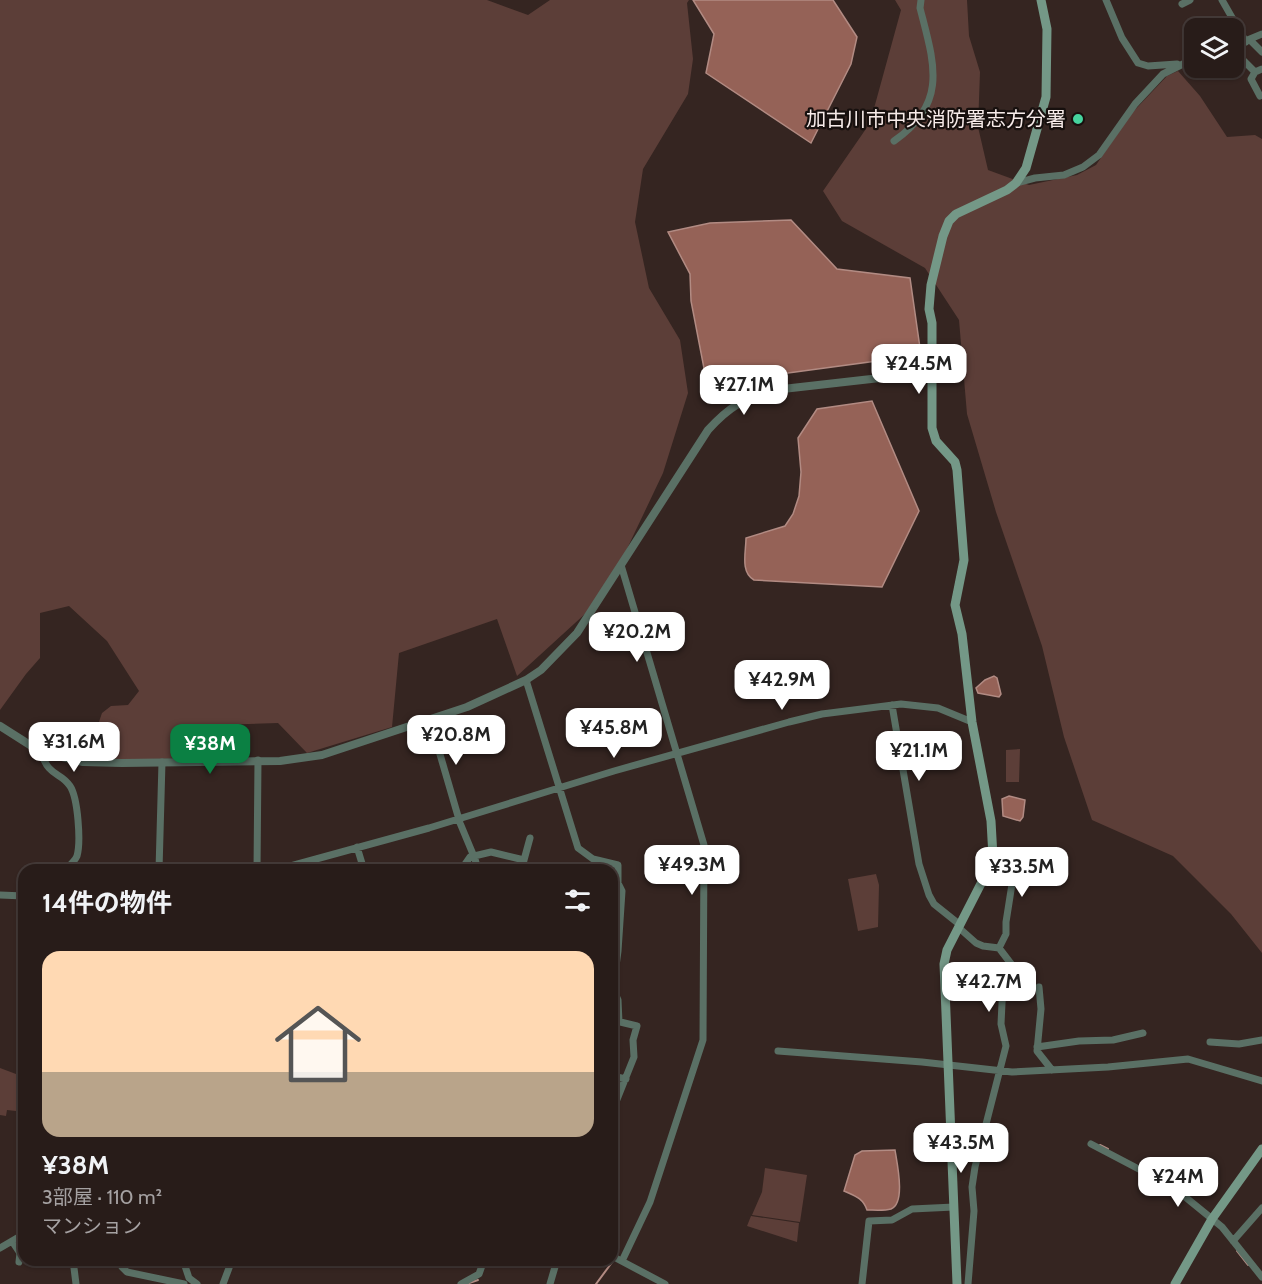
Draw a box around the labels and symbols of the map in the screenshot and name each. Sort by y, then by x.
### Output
place label: 加古川市中央消防署志方分署 [806,107,1066,131]
marker: 加古川市中央消防署志方分署 [1071,112,1085,126]
pin: ¥24.5M [870,344,968,395]
pin: ¥27.1M [695,365,793,416]
pin: ¥20.2M [588,612,686,663]
pin: ¥42.9M [733,660,831,711]
pin: ¥45.8M [565,708,663,759]
pin: ¥20.8M [407,715,505,766]
pin: ¥31.6M [25,722,123,773]
pin: ¥38M [174,724,246,775]
pin: ¥21.1M [870,731,968,782]
pin: ¥49.3M [643,845,741,896]
pin: ¥33.5M [973,847,1071,898]
pin: ¥42.7M [940,962,1038,1013]
pin: ¥43.5M [912,1123,1010,1174]
pin: ¥24M [1142,1157,1214,1208]

